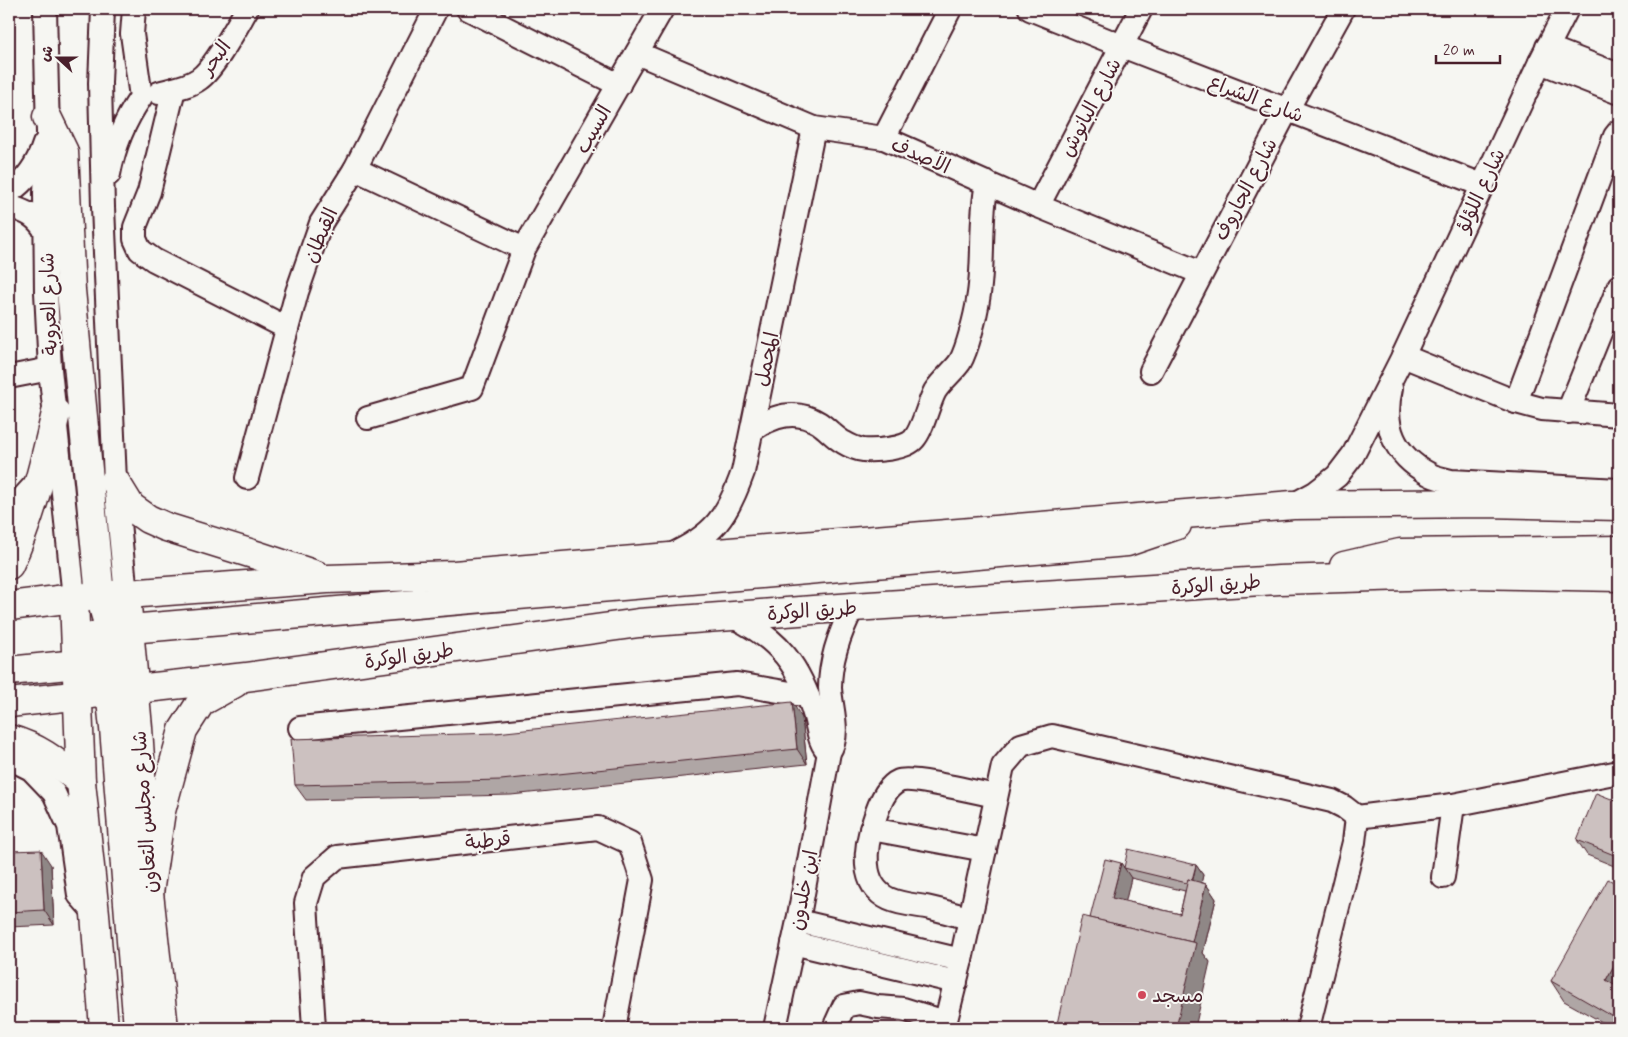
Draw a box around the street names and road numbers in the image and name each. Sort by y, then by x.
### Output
street label: البحر [193,35,238,83]
street label: شارع البانوش [1054,54,1129,162]
street label: شارع الشراع [1204,69,1307,130]
street label: السيب [570,101,619,159]
street label: الأصدف [887,131,955,181]
street label: شارع الجاروف [1208,134,1285,246]
street label: شارع اللؤلؤ [1449,145,1512,239]
street label: القبطان [297,204,345,267]
street label: شارع العروبة [34,252,65,356]
street label: المحمل [749,329,786,389]
street label: طريق الوكرة [1170,569,1262,602]
street label: طريق الوكرة [766,595,858,628]
street label: طريق الوكرة [363,637,456,676]
street label: شارع مجلس التعاون [126,730,165,894]
street label: قرطبة [464,826,512,857]
street label: ابن خلدون [783,848,826,933]

